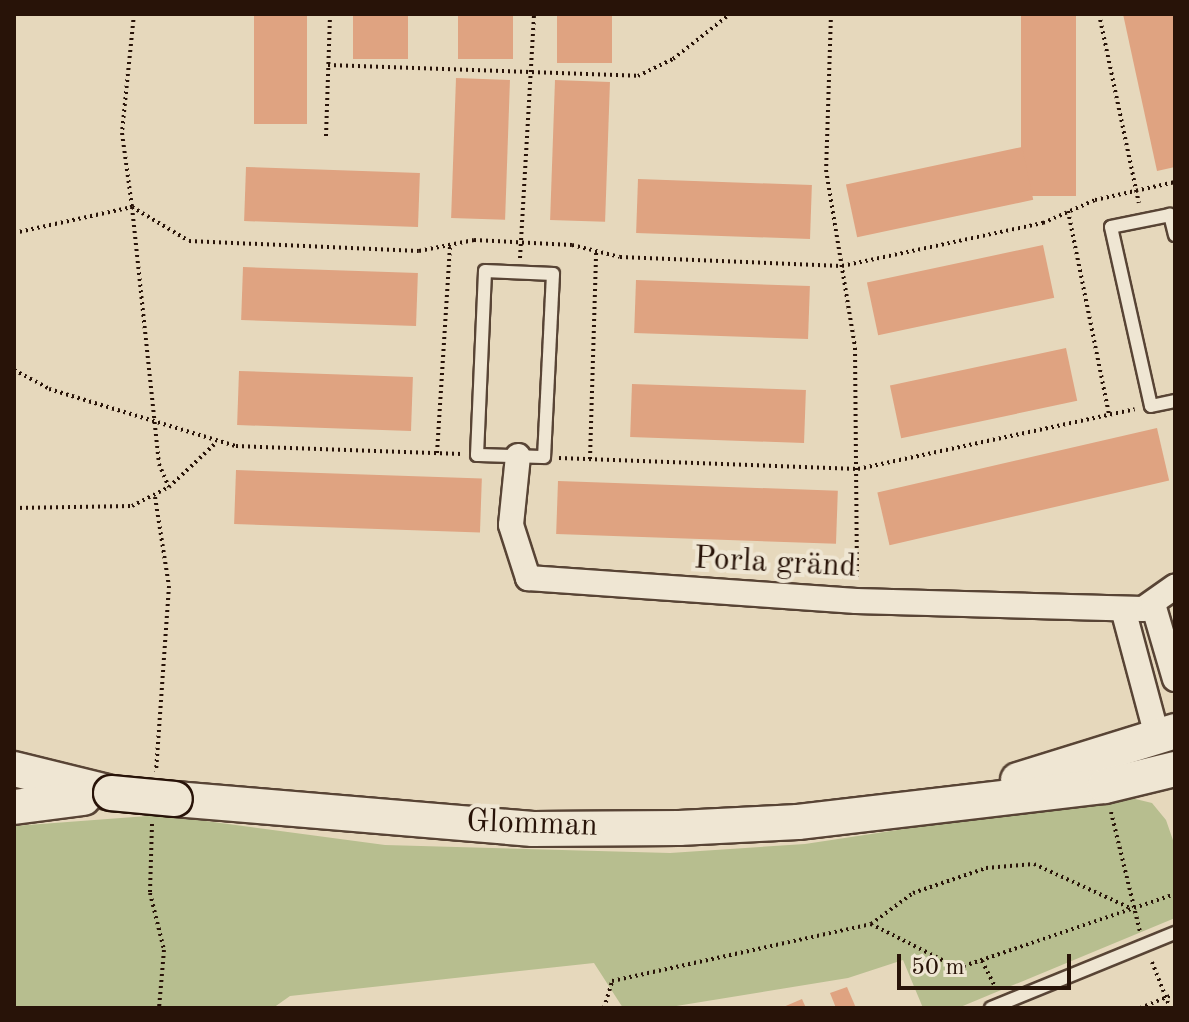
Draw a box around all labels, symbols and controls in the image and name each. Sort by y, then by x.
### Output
street label: Porla gränd [693,541,857,587]
street label: Glomman [466,804,598,846]
scale bar [901,938,1075,988]
text: 50 m [911,956,965,980]

